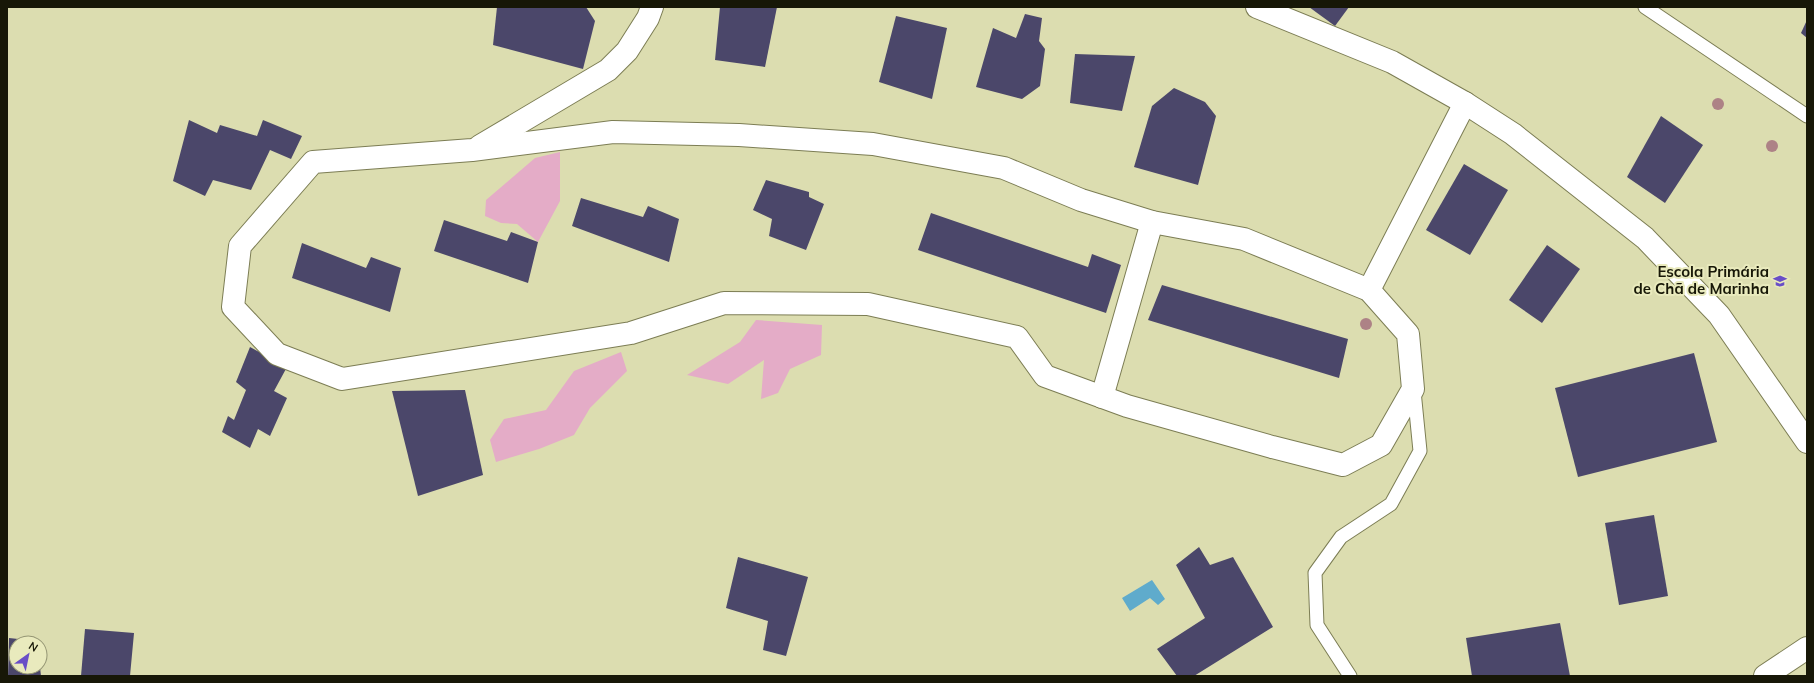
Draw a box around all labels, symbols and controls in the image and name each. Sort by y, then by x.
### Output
place label: Escola Primária de Chã de Marinha [1633,262,1769,298]
school or university icon: Escola Primária de Chã de Marinha [1772,273,1788,289]
north arrow [8,635,48,675]
text: N [26,638,41,655]

